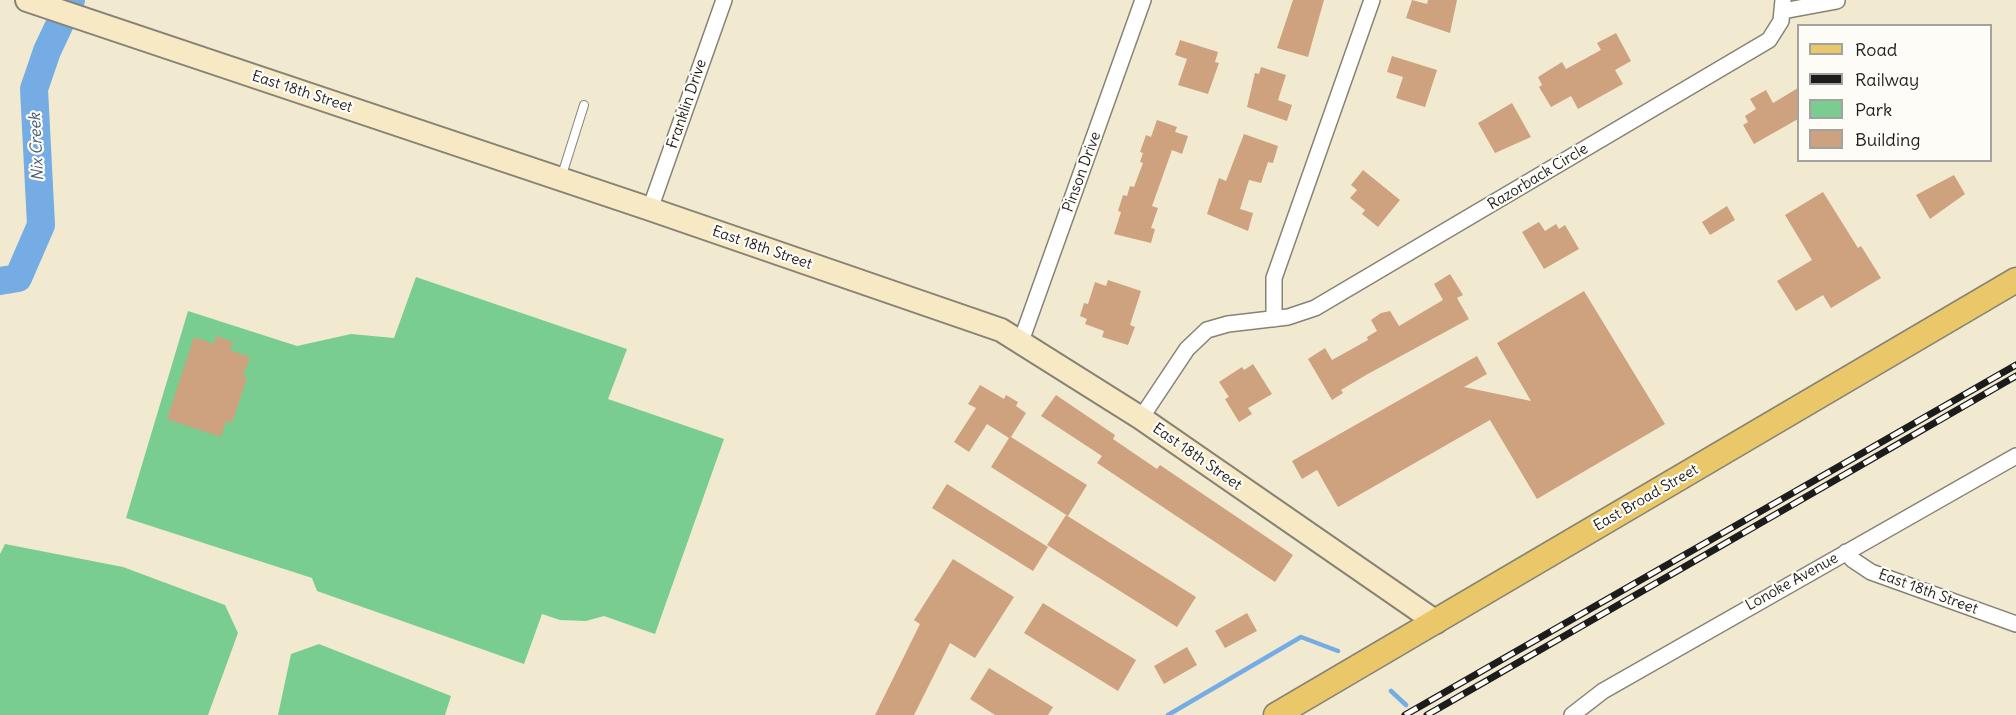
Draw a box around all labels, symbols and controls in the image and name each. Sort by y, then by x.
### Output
legend [1797,24,1992,162]
text: Road [1855,38,1897,61]
street label: Franklin Drive [663,57,711,151]
street label: East 18th Street [250,67,354,117]
text: Railway [1855,68,1919,91]
text: Park [1855,98,1892,121]
water label: Nix Creek [26,112,48,182]
text: Building [1855,128,1920,151]
street label: Pinson Drive [1059,129,1105,215]
street label: Razorback Circle [1485,140,1591,214]
street label: East 18th Street [710,222,814,274]
street label: East 18th Street [1149,420,1245,494]
street label: East Broad Street [1590,461,1702,535]
street label: Lonoke Avenue [1743,549,1841,615]
street label: East 18th Street [1876,566,1980,618]

